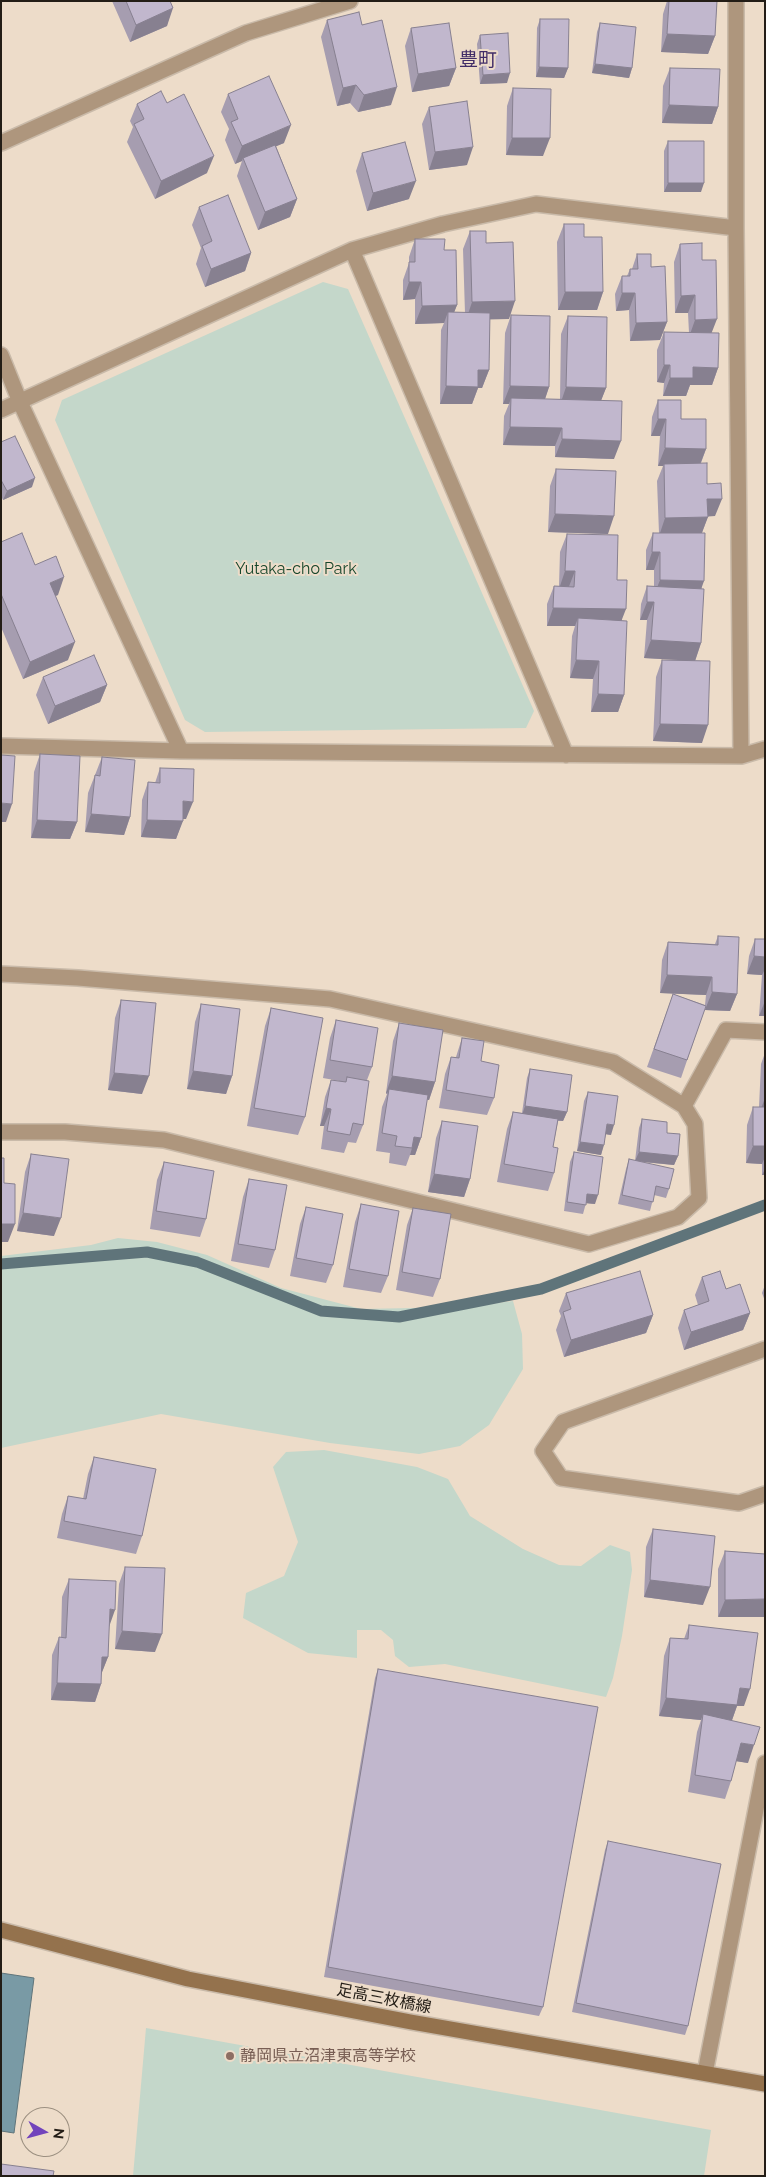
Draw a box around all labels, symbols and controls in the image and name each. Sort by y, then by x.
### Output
district label: 豊町 [459,49,497,71]
park label: Yutaka-cho Park [235,559,357,579]
street label: 足高三枚橋線 [335,1980,433,2018]
place label: 静岡県立沼津東高等学校 [240,2046,416,2066]
marker: 静岡県立沼津東高等学校 [224,2050,236,2062]
north arrow [20,2107,70,2157]
text: N [50,2127,67,2140]

